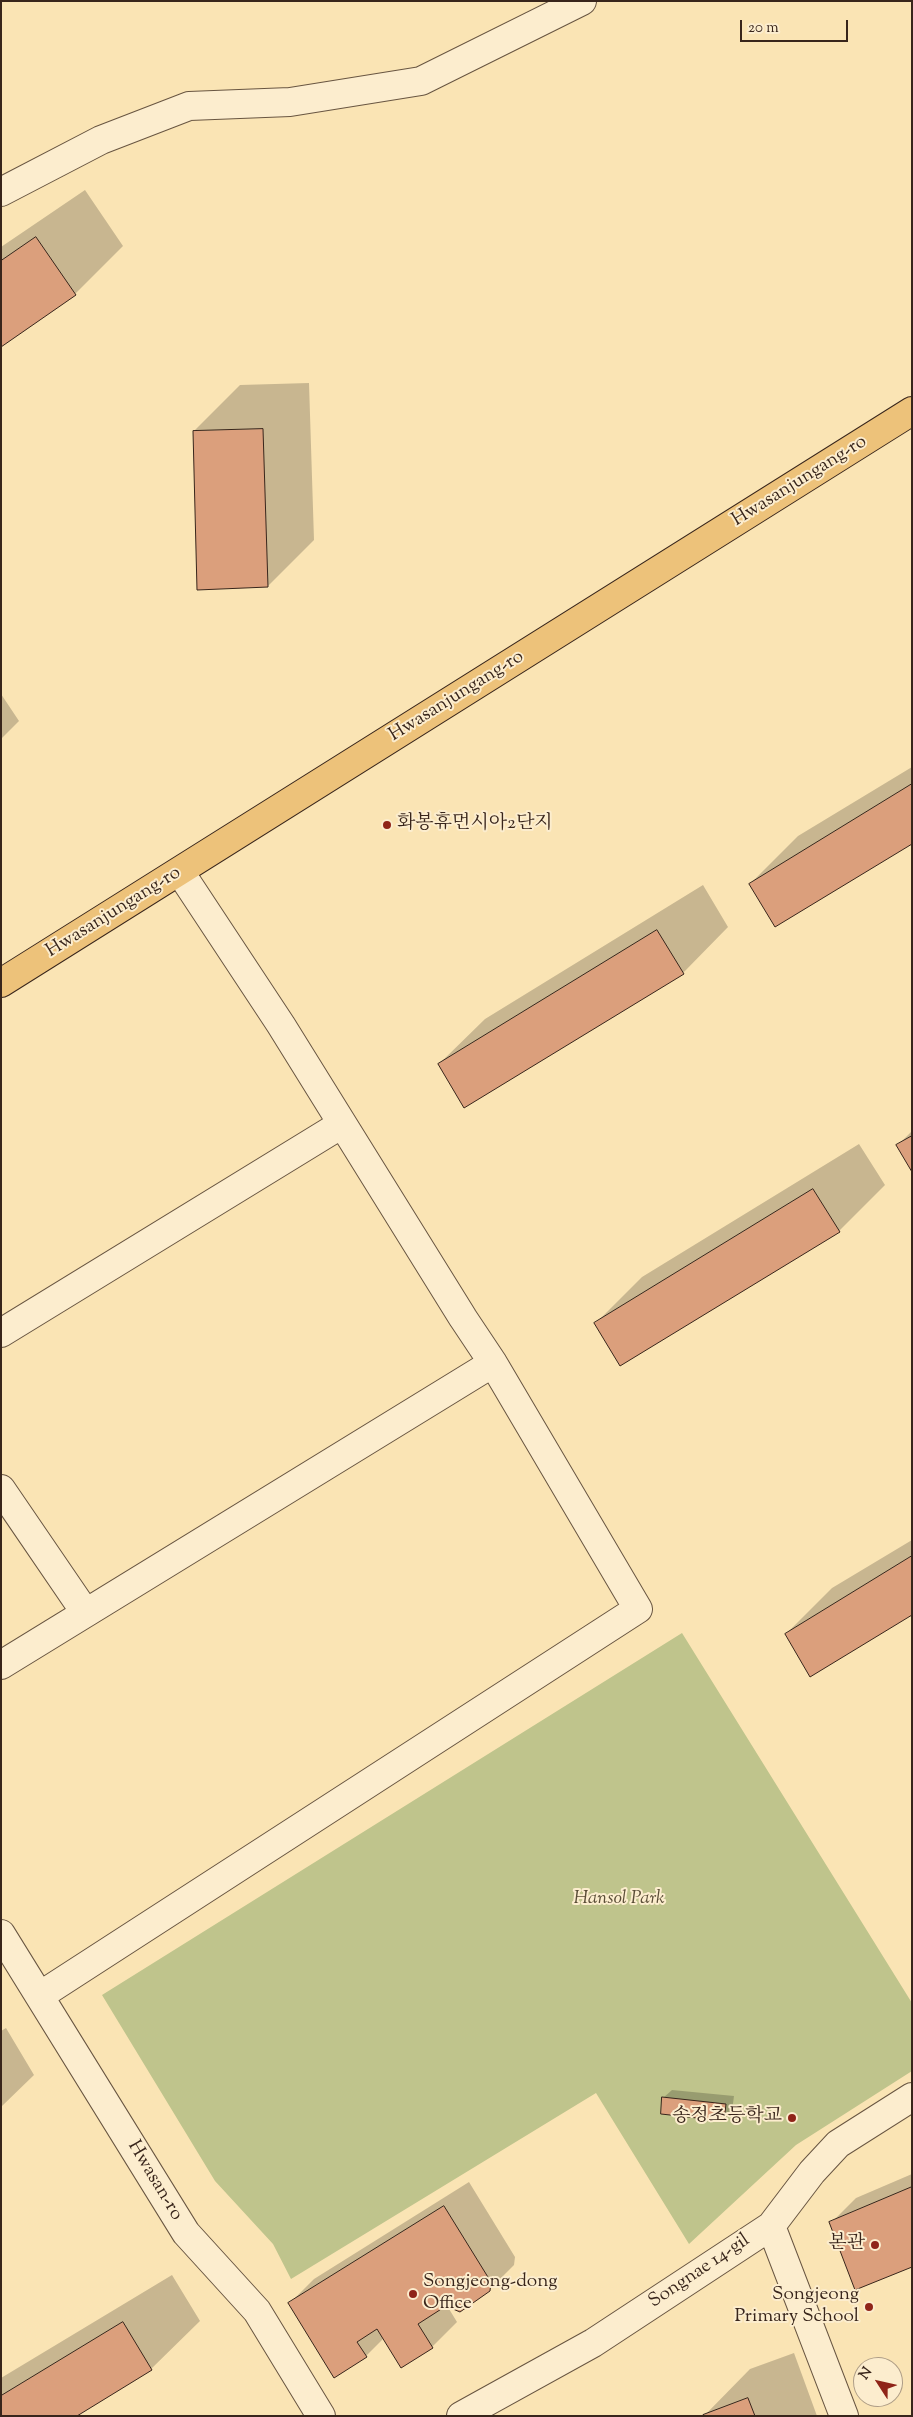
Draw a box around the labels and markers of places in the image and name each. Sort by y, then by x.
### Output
place label: 화봉휴먼시아2단지 [397,814,553,836]
marker: 화봉휴먼시아2단지 [381,819,393,831]
place label: 송정초등학교 [672,2107,782,2129]
marker: 송정초등학교 [786,2112,798,2124]
place label: 본관 [828,2234,865,2256]
marker: 본관 [869,2239,881,2251]
place label: Songjeong-dong Office [423,2272,558,2316]
place label: Songjeong Primary School [734,2285,859,2329]
marker: Songjeong-dong Office [407,2288,419,2300]
marker: Songjeong Primary School [863,2301,875,2313]

